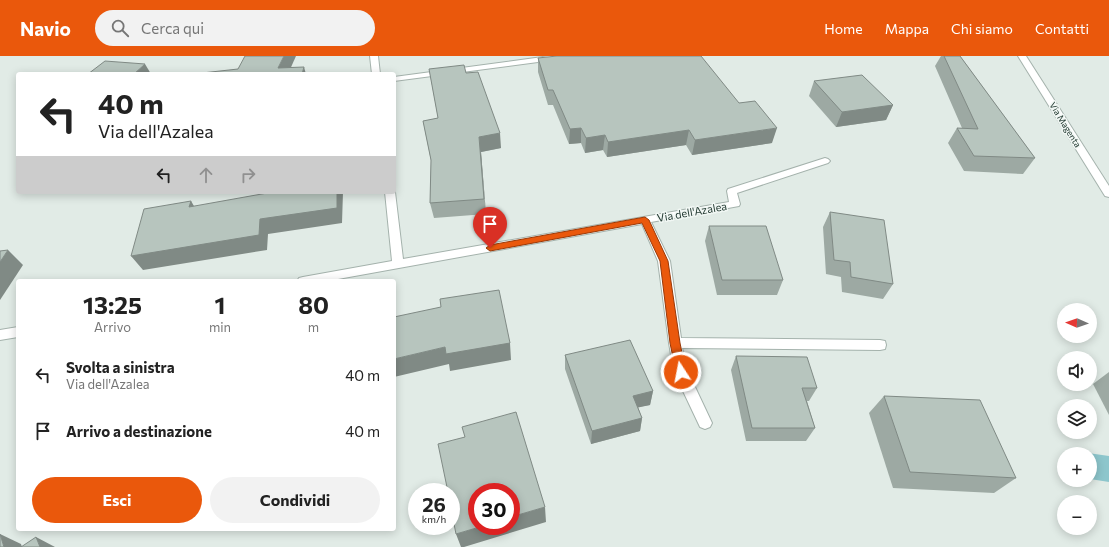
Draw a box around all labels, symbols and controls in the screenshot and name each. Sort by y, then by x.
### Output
search box [95,10,375,46]
text: Navio [20,17,71,40]
icon: search [109,17,131,39]
text: Cerca qui [141,19,204,37]
text: Home [824,20,863,37]
text: Mappa [885,20,929,37]
text: Chi siamo [951,20,1013,37]
text: Contatti [1035,20,1089,37]
text: 40 m [98,86,164,120]
icon: left [32,88,84,140]
street label: Via Magenta [1047,100,1084,150]
text: Via dell'Azalea [98,120,214,142]
icon: left [153,164,175,186]
icon: ahead [195,164,217,186]
icon: right [237,164,259,186]
street label: Via dell'Azalea [656,199,728,224]
pin [473,207,507,248]
icon: arrive [479,213,501,235]
text: 13:25 [83,290,142,319]
text: 1 [215,290,225,319]
text: 80 [298,290,329,319]
north arrow [1057,303,1097,343]
map controls [1057,303,1097,535]
text: Arrivo [94,319,131,335]
text: min [209,319,231,335]
text: m [308,319,319,335]
position arrow [660,351,702,393]
button: sound [1057,351,1097,391]
text: Svolta a sinistra [66,358,175,376]
icon: left [32,364,54,386]
text: 40 m [345,366,380,384]
text: Via dell'Azalea [66,376,150,392]
button: layers [1057,399,1097,439]
icon: arrive [32,420,54,442]
text: Arrivo a destinazione [66,422,212,440]
text: 40 m [345,422,380,440]
button: + [1057,447,1097,487]
button: Esci [32,477,202,523]
button: Condividi [210,477,380,523]
speed limit sign: 30 [468,483,520,535]
text: 26 [422,492,446,516]
button: − [1057,495,1097,535]
text: km/h [422,513,446,525]

